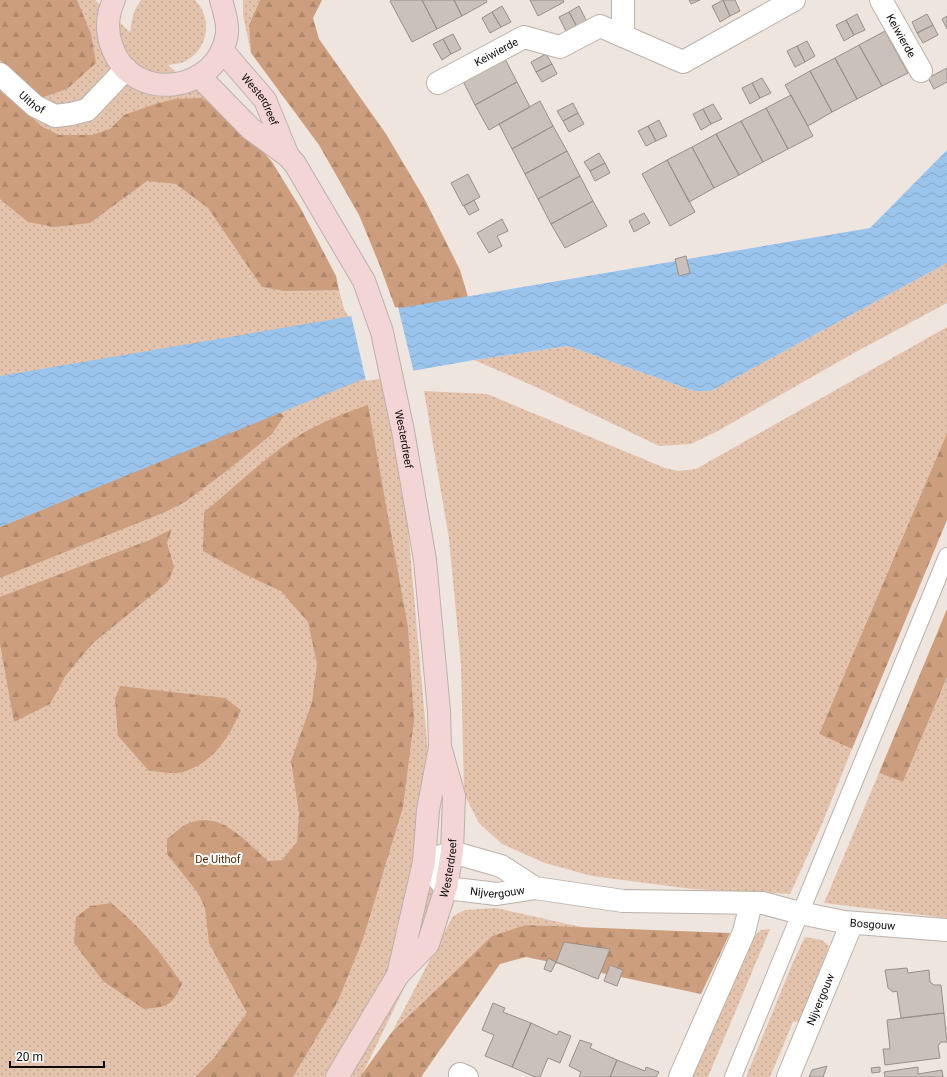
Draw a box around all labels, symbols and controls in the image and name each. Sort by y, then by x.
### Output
street label: Keiwierde [883,12,918,60]
street label: Keiwierde [472,35,521,69]
street label: Westerdreef [238,71,281,128]
street label: Uithof [16,89,47,117]
street label: Westerdreef [392,409,415,470]
street label: Westerdreef [437,838,459,899]
park label: De Uithof [195,853,241,866]
street label: Nijvergouw [469,884,526,901]
street label: Bosgouw [849,916,897,933]
street label: Nijvergouw [804,971,837,1027]
scale bar [10,1043,104,1069]
text: 20 m [16,1050,43,1064]

